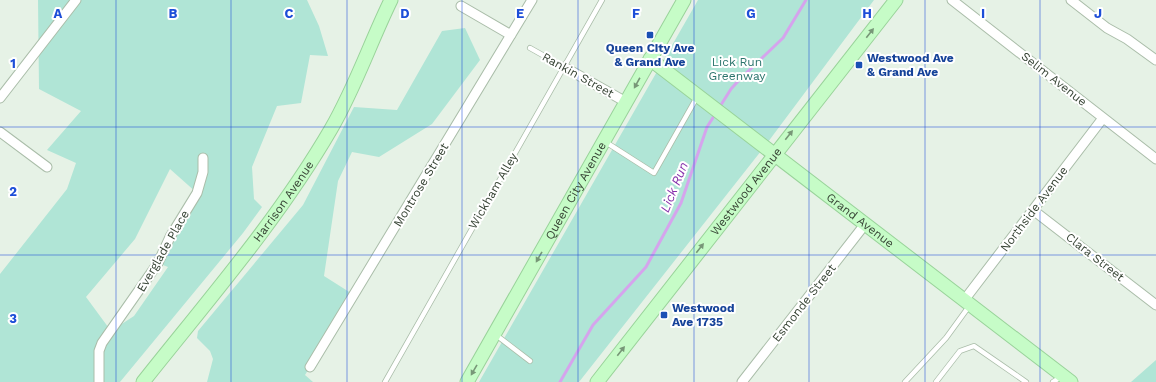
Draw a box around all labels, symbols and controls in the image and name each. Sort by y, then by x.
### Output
text: A [54,6,63,21]
text: B [169,6,178,21]
text: C [285,6,294,21]
text: D [400,6,410,21]
text: E [516,6,524,21]
text: F [632,6,640,21]
text: G [746,6,756,21]
text: H [862,6,872,21]
text: I [981,6,985,21]
text: J [1094,6,1102,21]
one-way arrow [865,27,874,38]
marker: Queen City Ave & Grand Ave [645,30,655,40]
place label: Queen City Ave & Grand Ave [606,41,694,69]
street label: Selim Avenue [1019,49,1089,109]
street label: Rankin Street [540,50,616,100]
place label: Westwood Ave & Grand Ave [867,51,954,79]
park label: Lick Run Greenway [708,55,766,83]
text: 1 [10,56,16,71]
marker: Westwood Ave & Grand Ave [854,60,864,70]
one-way arrow [634,77,641,89]
one-way arrow [785,129,793,140]
street label: Queen City Avenue [542,139,609,242]
street label: Montrose Street [391,141,451,229]
street label: Westwood Avenue [708,145,785,238]
street label: Wickham Alley [466,150,521,232]
street label: Harrison Avenue [250,158,317,244]
water label: Lick Run [657,160,691,214]
street label: Northside Avenue [997,164,1071,254]
text: 2 [9,184,17,199]
street label: Grand Avenue [824,190,897,251]
street label: Everglade Place [134,208,192,294]
street label: Clara Street [1063,230,1127,284]
one-way arrow [696,243,705,254]
one-way arrow [535,251,542,263]
street label: Esmonde Street [769,261,839,345]
place label: Westwood Ave 1735 [672,301,734,329]
marker: Westwood Ave 1735 [659,310,669,320]
text: 3 [9,311,17,326]
one-way arrow [616,346,625,357]
one-way arrow [471,364,478,376]

